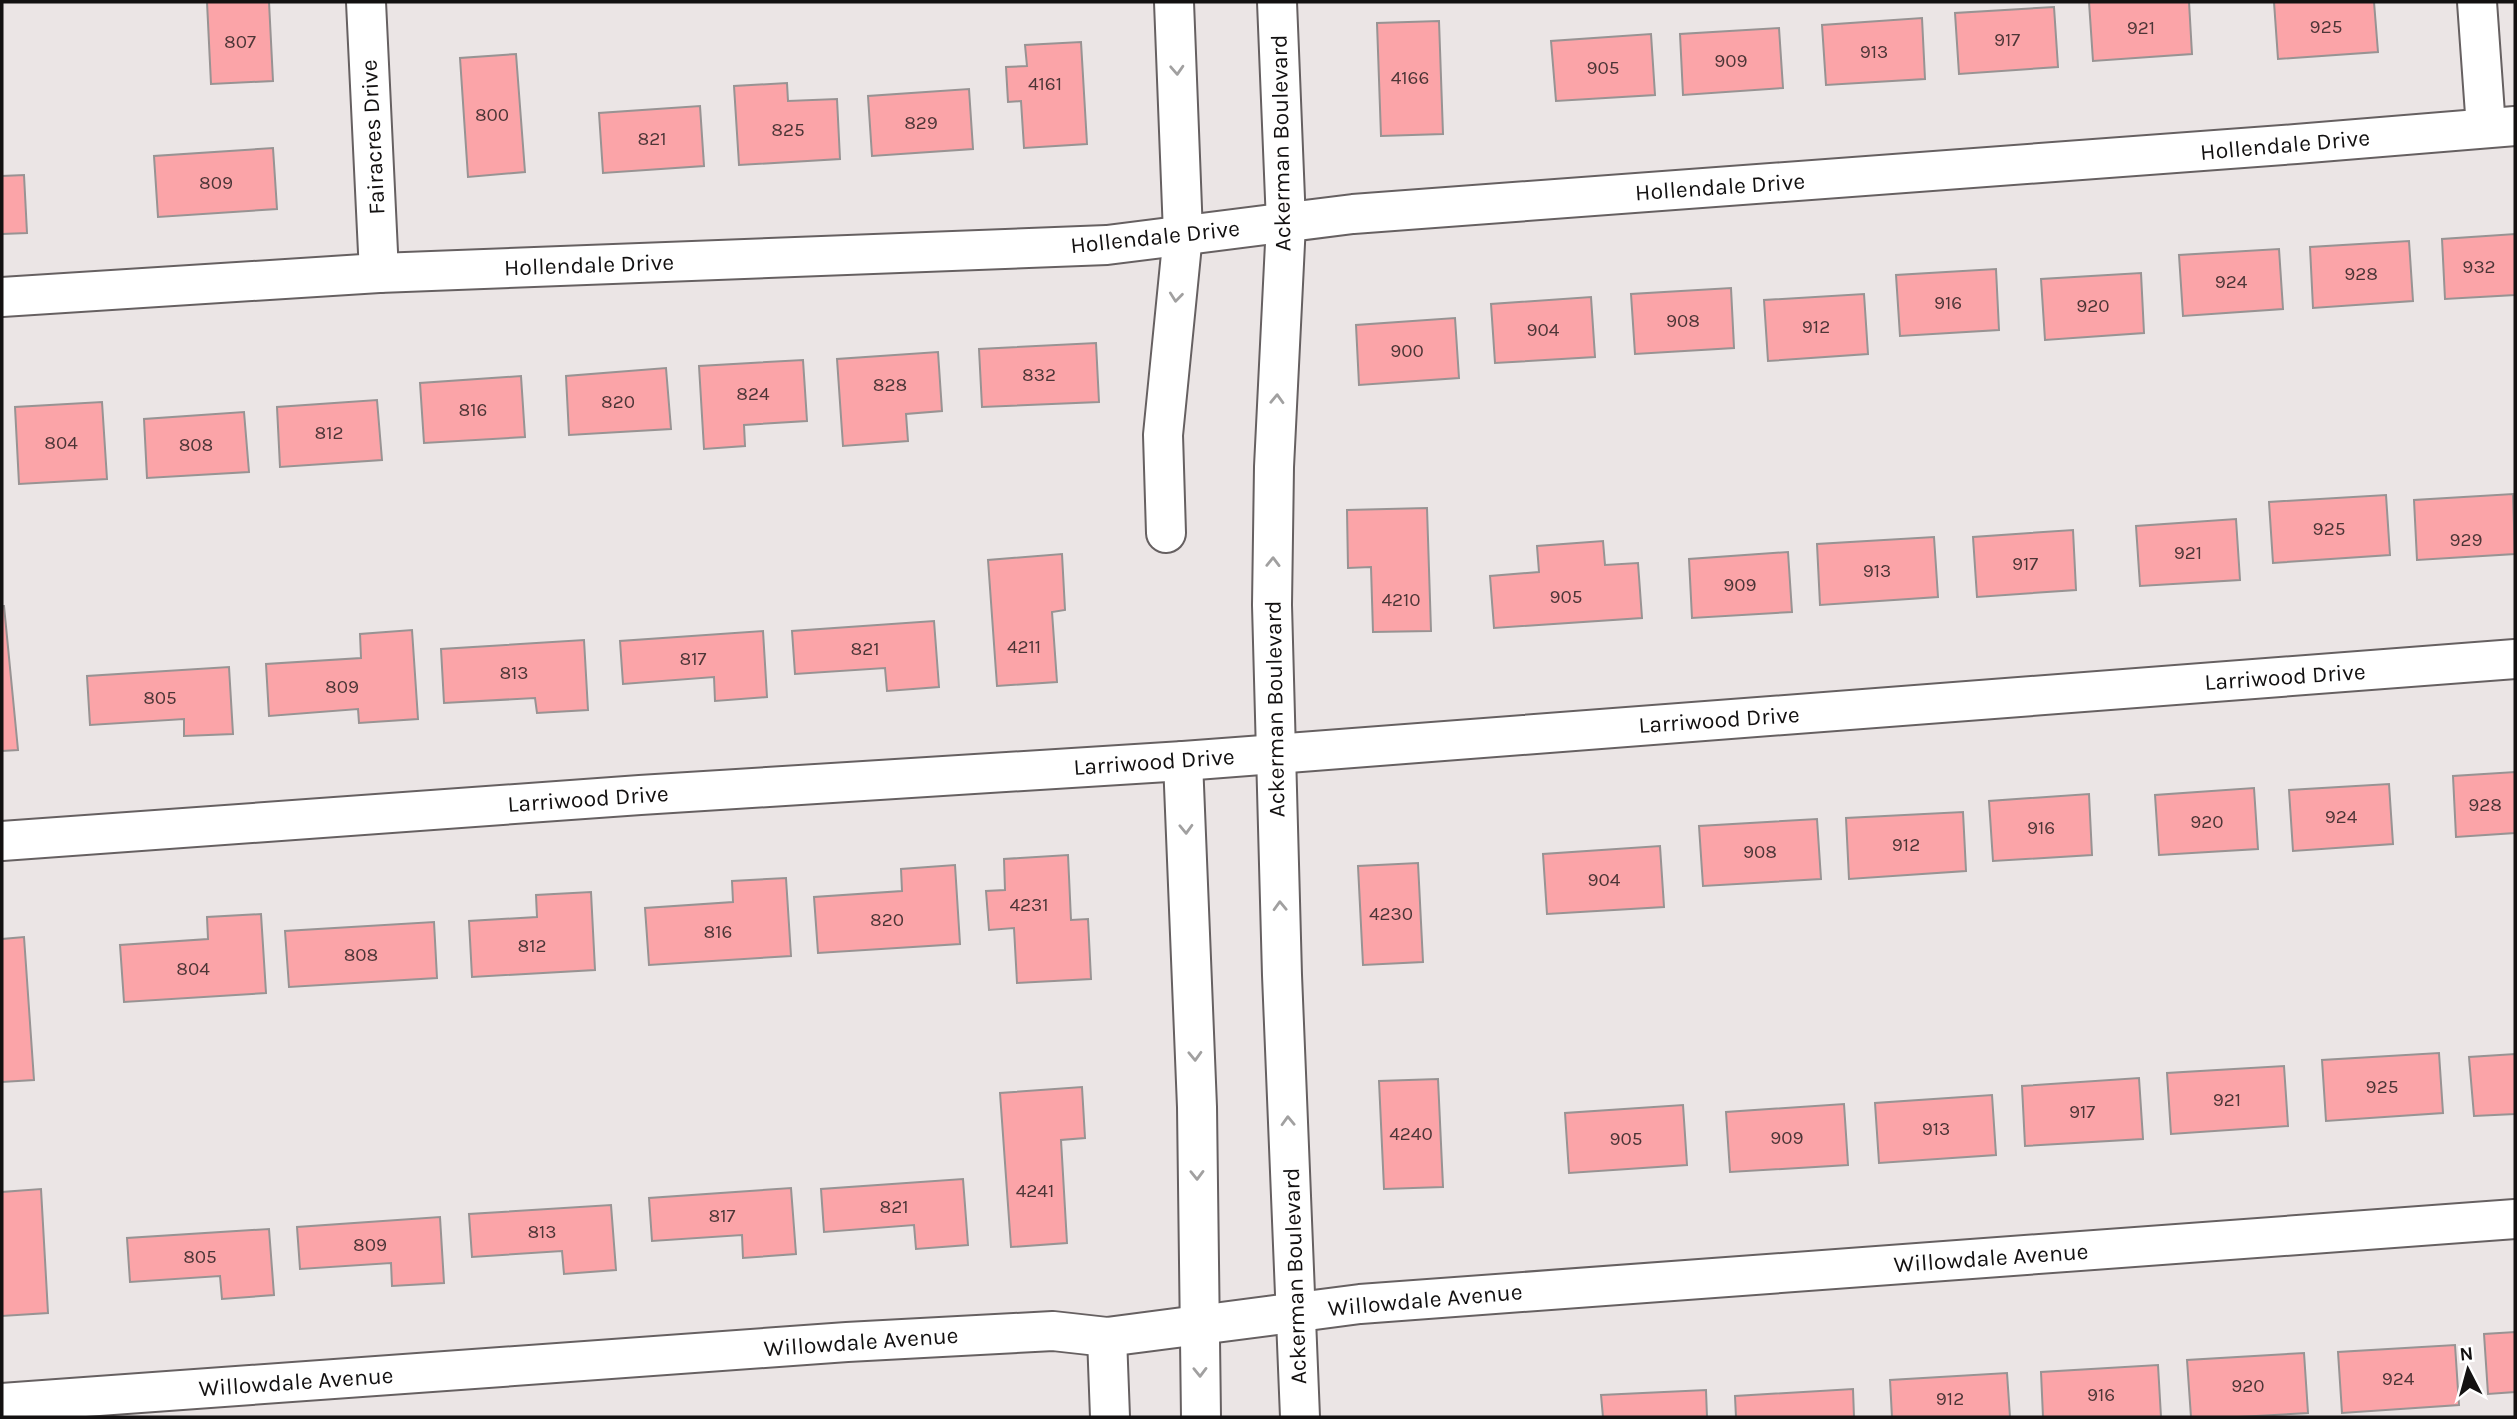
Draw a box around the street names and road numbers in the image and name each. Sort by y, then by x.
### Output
street label: Ackerman Boulevard [1266,34,1296,252]
street label: Fairacres Drive [355,59,391,215]
street label: Hollendale Drive [2199,124,2371,166]
street label: Hollendale Drive [1634,168,1806,206]
street label: Hollendale Drive [1069,215,1241,259]
street label: Hollendale Drive [503,249,675,281]
street label: Ackerman Boulevard [1260,600,1290,818]
street label: Larriwood Drive [2203,658,2367,696]
street label: Larriwood Drive [1637,701,1801,739]
street label: Larriwood Drive [1072,743,1236,781]
street label: Larriwood Drive [506,780,670,818]
street label: Ackerman Boulevard [1278,1167,1312,1385]
street label: Willowdale Avenue [1893,1238,2089,1278]
street label: Willowdale Avenue [1327,1278,1523,1322]
street label: Willowdale Avenue [763,1322,959,1362]
street label: Willowdale Avenue [198,1362,394,1402]

